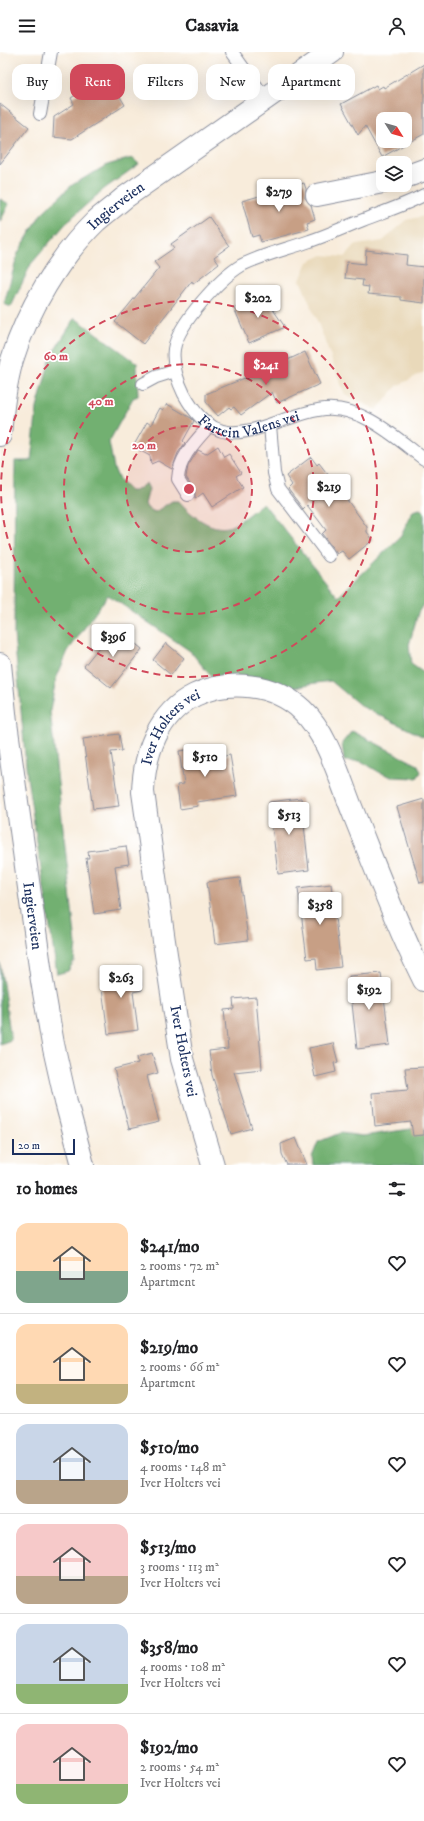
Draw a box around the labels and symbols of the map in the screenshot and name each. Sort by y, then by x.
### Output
north arrow [376,112,412,148]
street label: Ingierveien [83,177,148,234]
pin: $279 [255,179,303,213]
pin: $202 [234,285,282,319]
text: 60 m [44,349,68,364]
pin: $241 [242,352,290,386]
text: 40 m [88,394,113,409]
street label: Fartein Valens vei [198,402,304,422]
text: Fartein Valens vei [194,406,302,442]
text: 20 m [132,438,156,453]
pin: $219 [305,474,353,508]
centre of rings [182,482,196,496]
pin: $396 [89,624,137,658]
street label: Iver Holters vei [137,685,203,767]
pin: $510 [181,744,229,778]
pin: $513 [265,802,313,836]
street label: Ingierveien [18,881,47,951]
pin: $358 [296,892,344,926]
pin: $263 [97,965,145,999]
pin: $192 [345,977,393,1011]
street label: Iver Holters vei [165,1004,202,1099]
scale bar [12,1137,75,1156]

